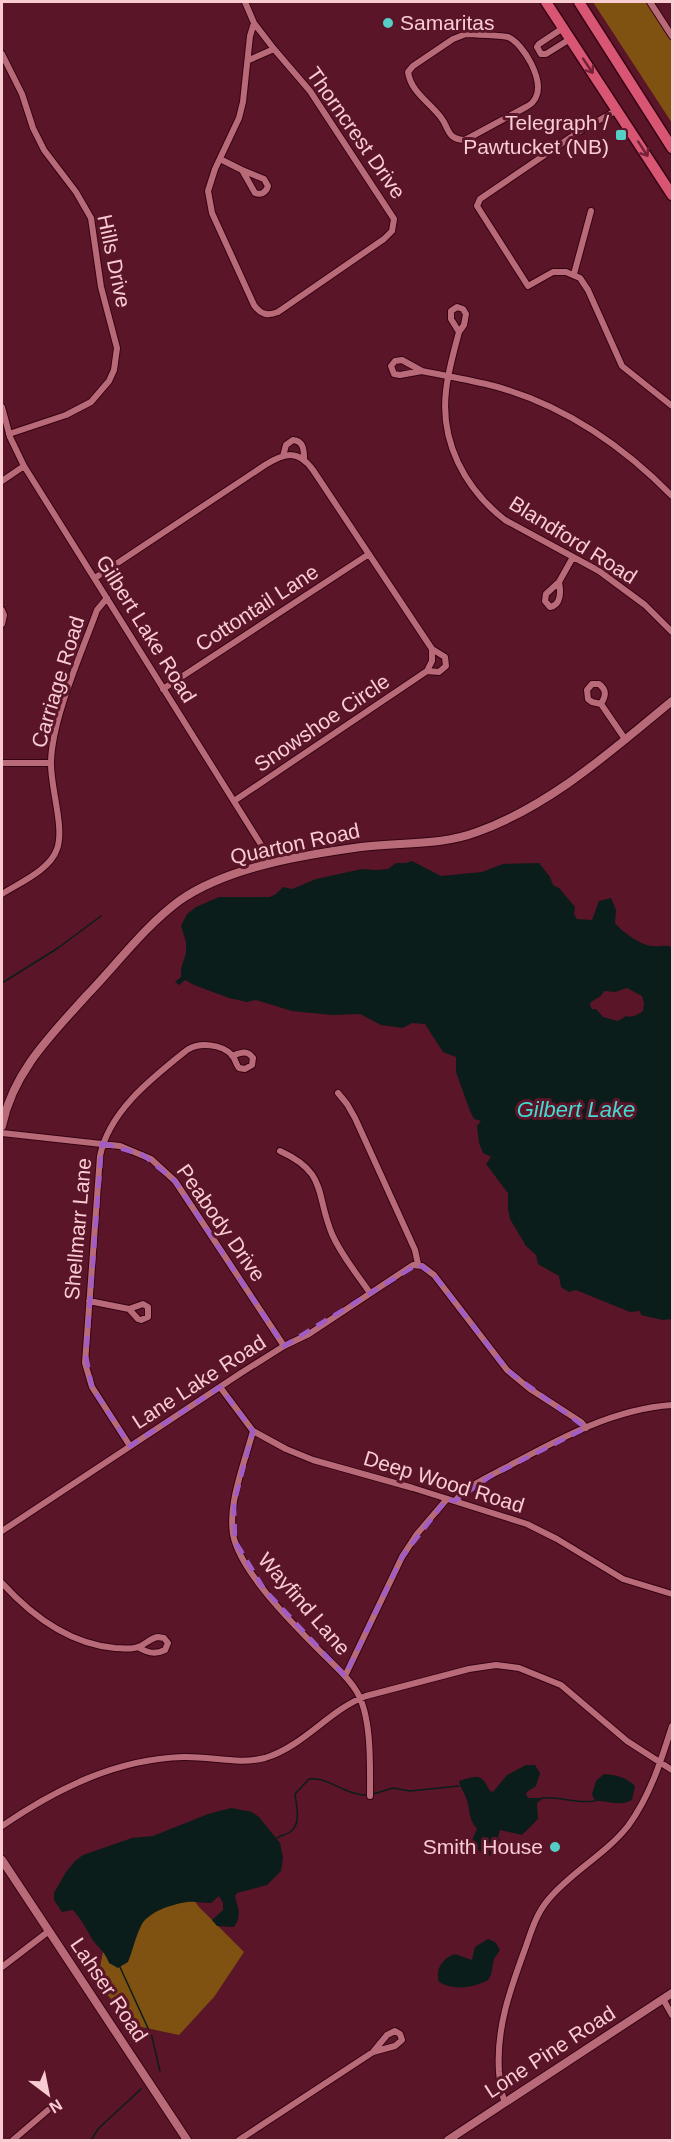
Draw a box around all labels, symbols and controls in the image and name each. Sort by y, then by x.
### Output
place label: Samaritas [400,11,495,34]
marker: Samaritas [381,16,395,30]
one-way arrow [582,57,594,73]
street label: Thorncrest Drive [302,63,410,203]
place label: Telegraph / Pawtucket (NB) [463,111,609,158]
marker: Telegraph / Pawtucket (NB) [614,128,628,142]
one-way arrow [637,141,649,157]
street label: Hills Drive [93,212,136,310]
street label: Blandford Road [505,491,641,588]
street label: Gilbert Lake Road [92,551,201,707]
street label: Cottontail Lane [191,559,322,656]
street label: Carriage Road [27,613,88,751]
street label: Snowshoe Circle [250,669,393,776]
street label: Quarton Road [228,819,362,868]
water label: Gilbert Lake [517,1097,635,1122]
street label: Shellmarr Lane [60,1157,95,1301]
street label: Peabody Drive [172,1160,270,1286]
street label: Lane Lake Road [128,1330,270,1433]
street label: Deep Wood Road [361,1446,527,1517]
street label: Wayfind Lane [254,1548,355,1659]
place label: Smith House [423,1835,543,1858]
marker: Smith House [548,1840,562,1854]
street label: Lahser Road [66,1933,153,2046]
street label: Lone Pine Road [480,2001,619,2102]
north arrow [18,2064,78,2124]
text: N [46,2096,65,2117]

